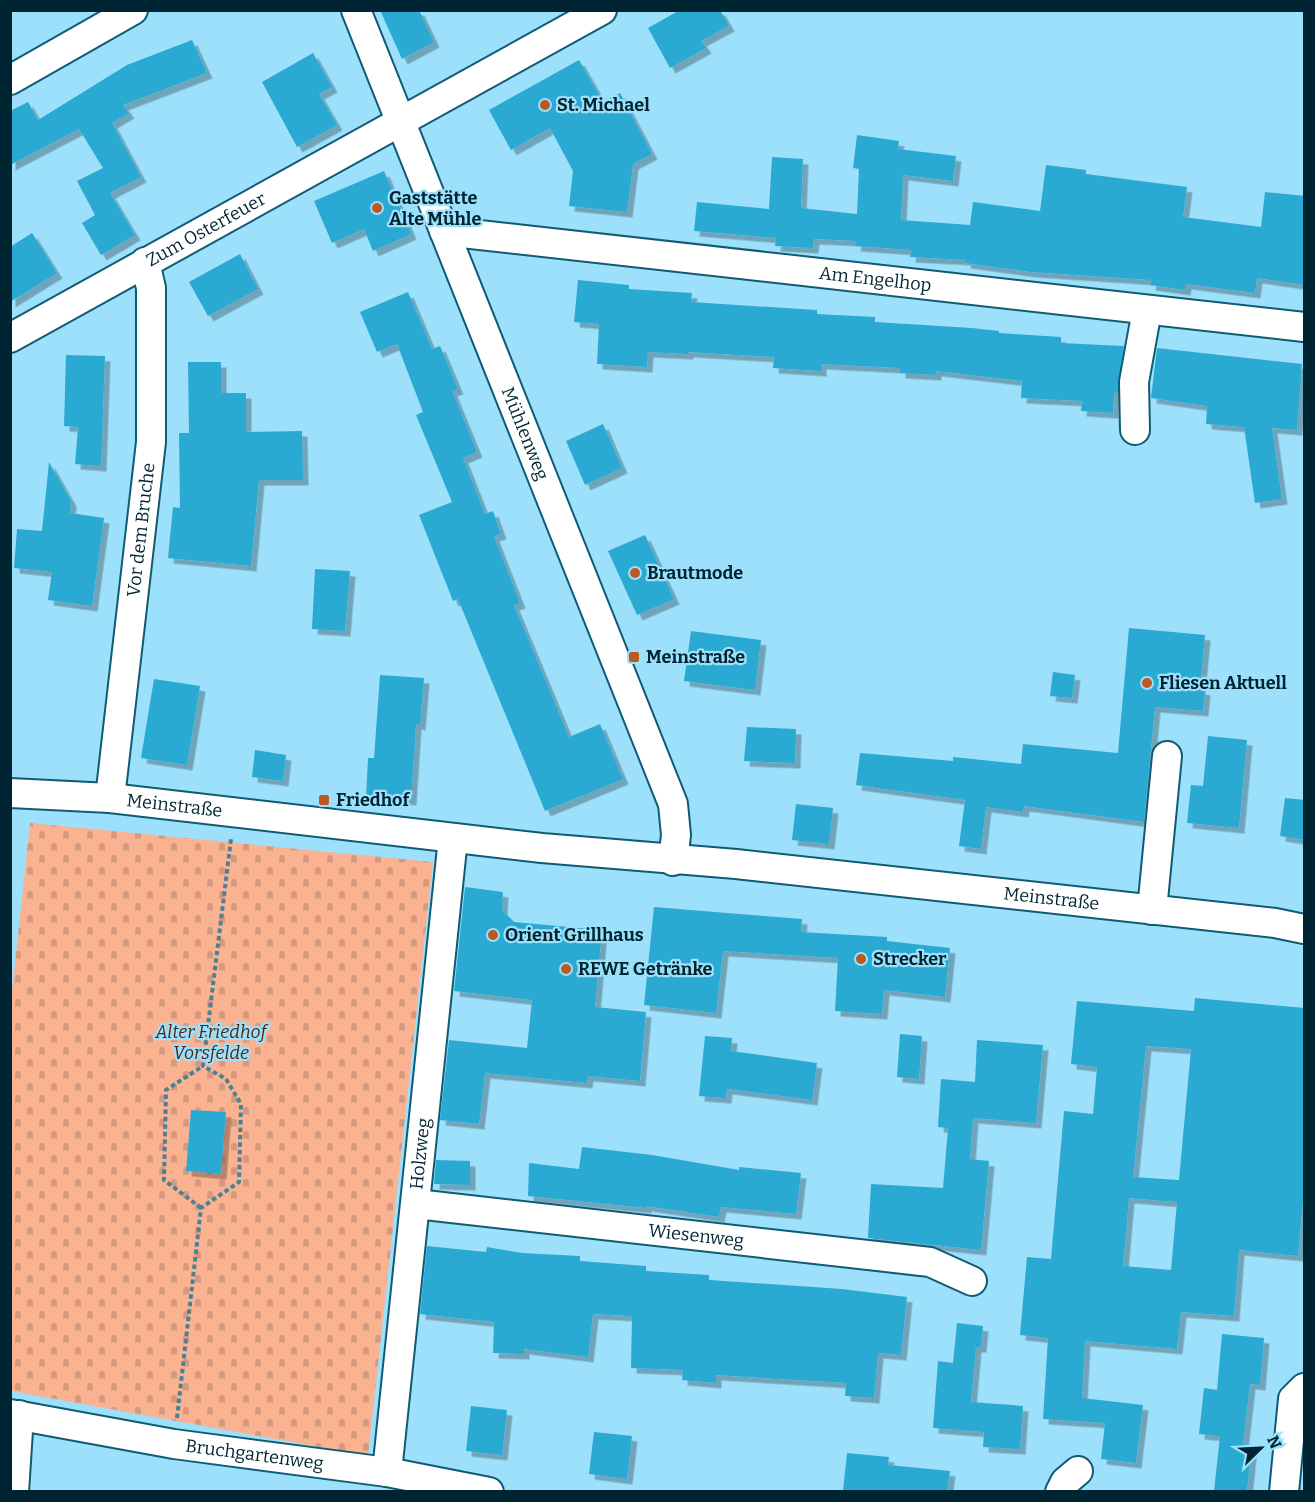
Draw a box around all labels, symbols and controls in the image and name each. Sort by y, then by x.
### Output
place label: St. Michael [557,94,650,116]
marker: St. Michael [538,98,552,112]
street label: Zum Osterfeuer [142,187,270,271]
place label: Gaststätte Alte Mühle [389,187,481,230]
marker: Gaststätte Alte Mühle [370,201,384,215]
street label: Am Engelhop [818,262,933,296]
street label: Mühlenweg [497,384,554,483]
street label: Vor dem Bruche [122,462,160,598]
place label: Brautmode [647,562,743,584]
marker: Brautmode [628,566,642,580]
place label: Meinstraße [646,646,745,668]
marker: Meinstraße [627,650,641,664]
place label: Fliesen Aktuell [1159,672,1287,694]
marker: Fliesen Aktuell [1140,676,1154,690]
street label: Meinstraße [125,789,223,822]
place label: Friedhof [336,789,411,811]
marker: Friedhof [317,793,331,807]
street label: Meinstraße [1002,882,1100,915]
place label: Orient Grillhaus [505,924,644,946]
marker: Orient Grillhaus [486,928,500,942]
place label: Strecker [873,948,947,970]
marker: Strecker [854,952,868,966]
place label: REWE Getränke [578,958,713,980]
marker: REWE Getränke [559,962,573,976]
park label: Alter Friedhof Vorsfelde [155,1021,270,1064]
street label: Holzweg [405,1117,435,1191]
street label: Wiesenweg [647,1219,745,1252]
north arrow [1231,1418,1291,1478]
text: N [1263,1433,1285,1452]
street label: Bruchgartenweg [184,1435,325,1475]

